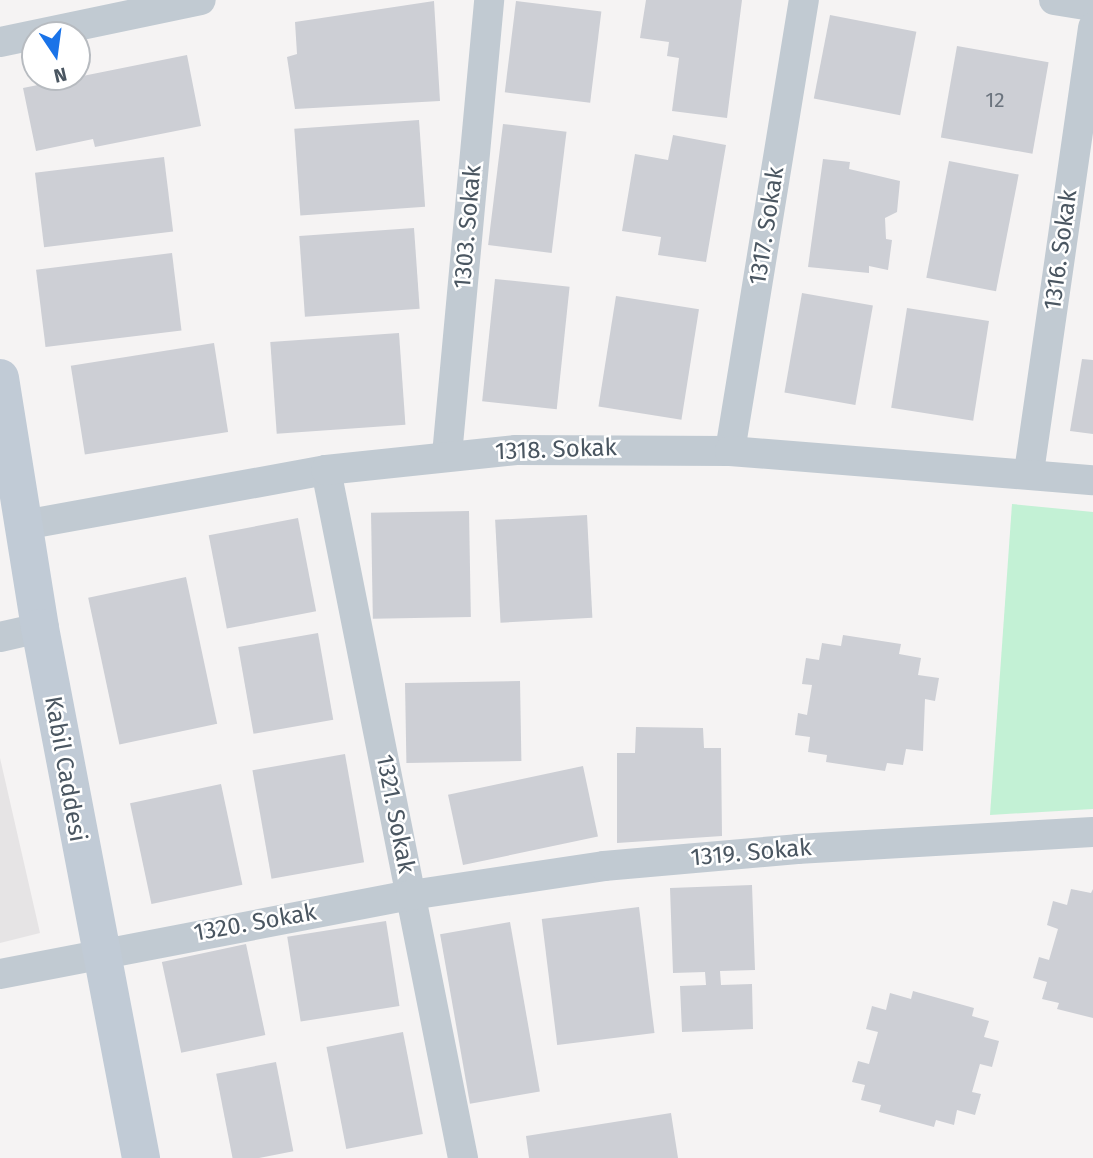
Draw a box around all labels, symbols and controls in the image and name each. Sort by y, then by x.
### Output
north arrow [21,21,91,91]
text: N [52,62,69,88]
house number: 12 [985,87,1005,113]
street label: 1303. Sokak [448,164,488,290]
street label: 1317. Sokak [743,165,791,287]
street label: 1316. Sokak [1038,188,1084,312]
street label: 1318. Sokak [495,433,617,467]
street label: Kabil Caddesi [38,694,92,844]
street label: 1321. Sokak [369,752,421,876]
street label: 1319. Sokak [689,833,813,873]
street label: 1320. Sokak [191,898,319,948]

